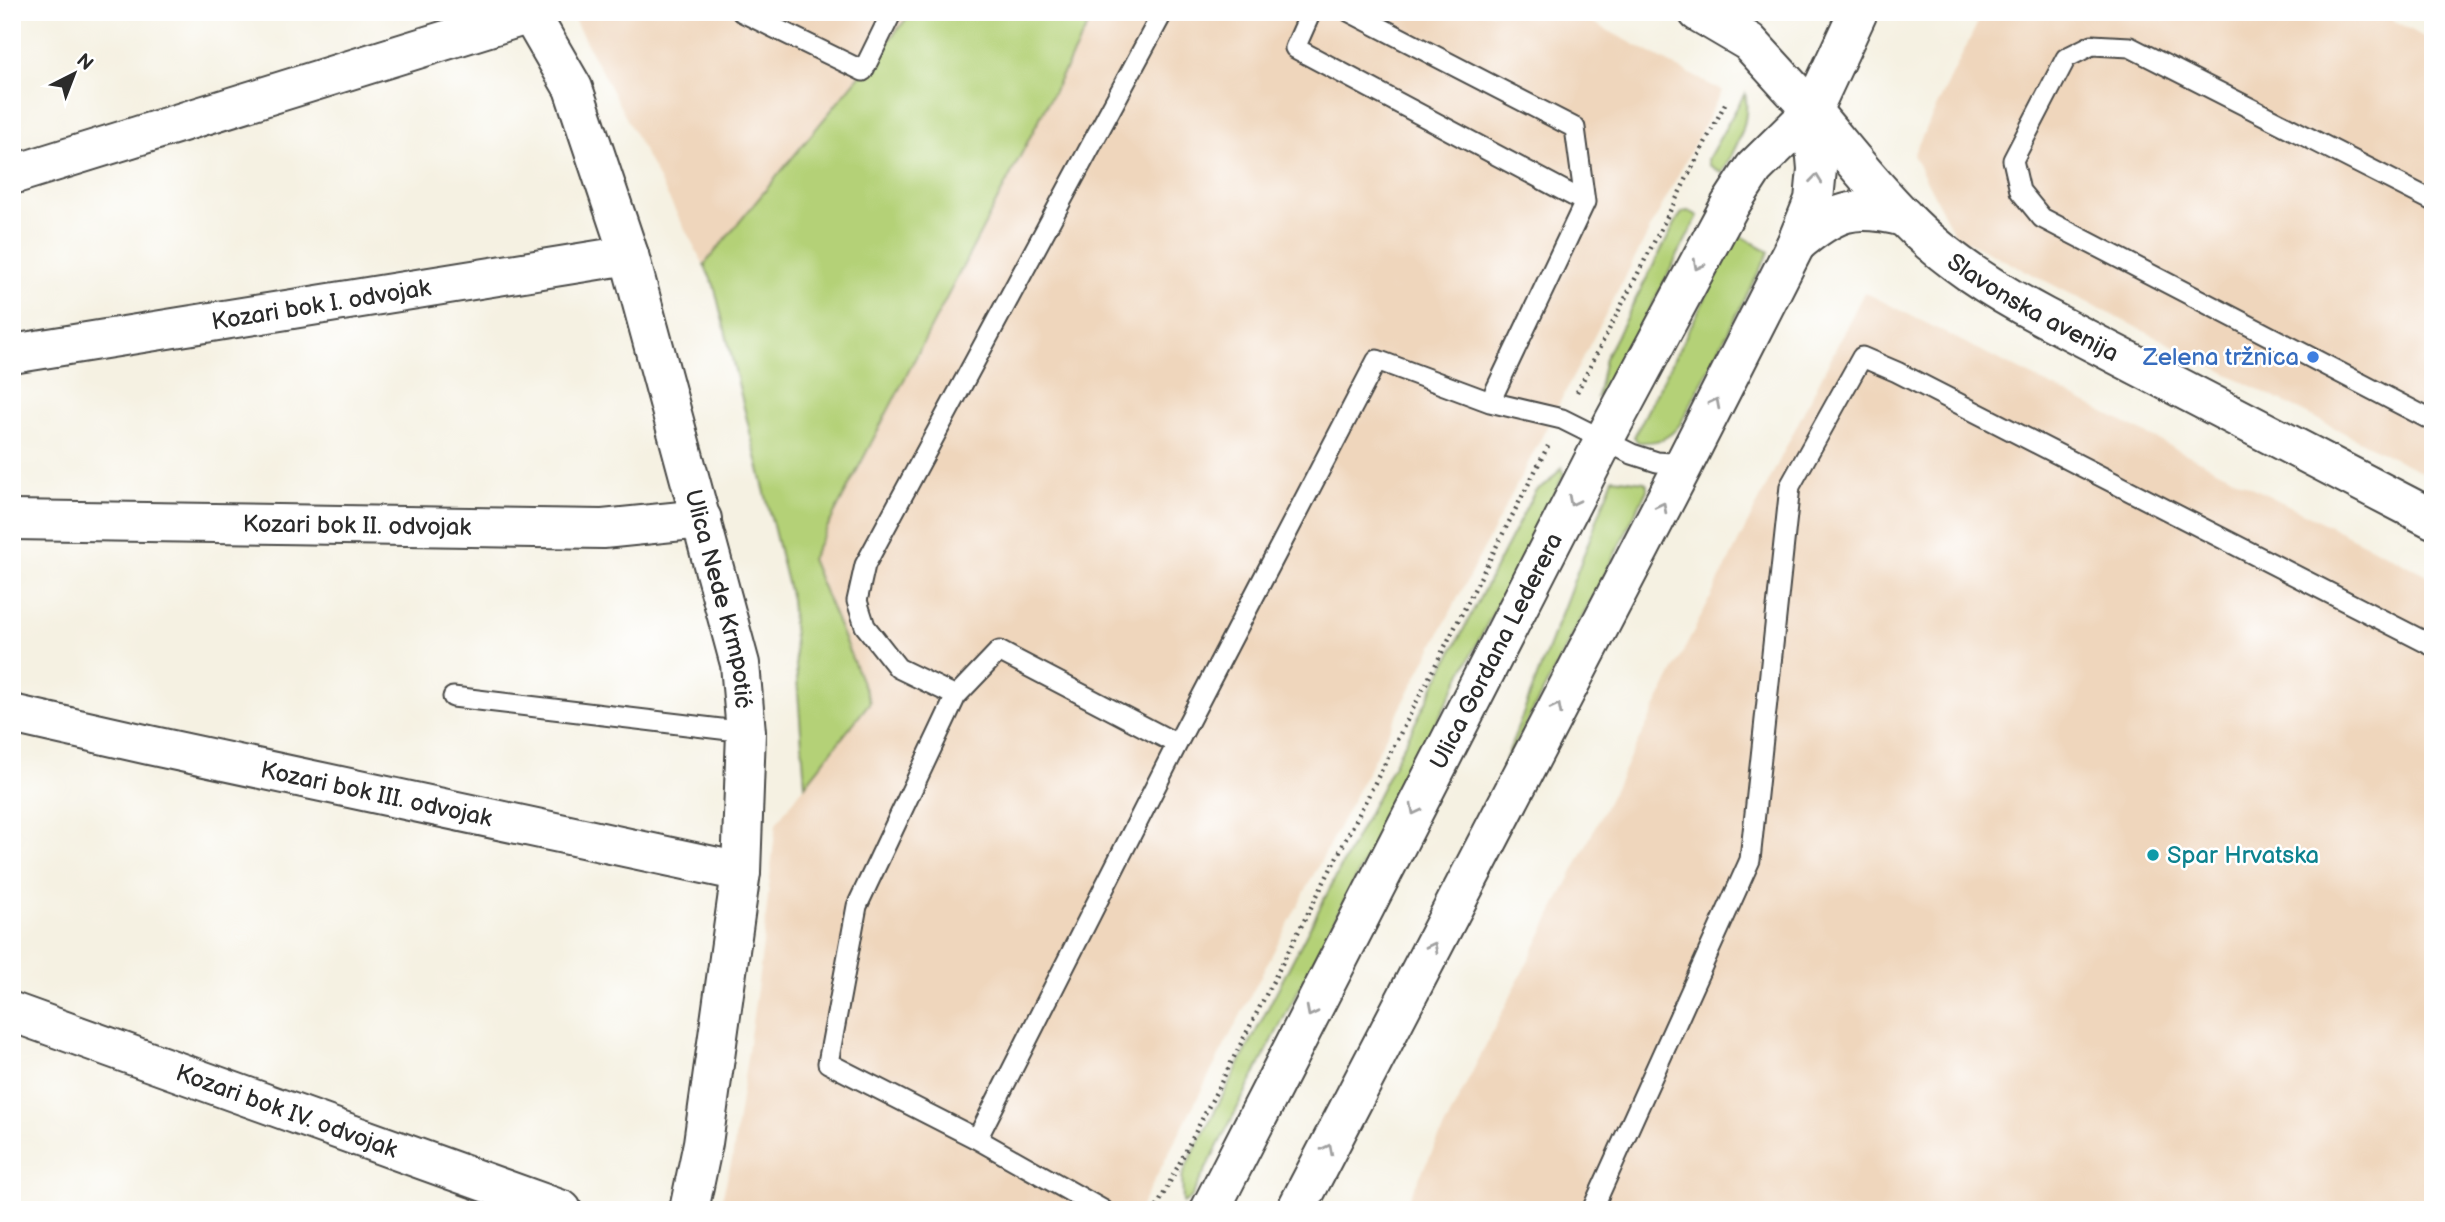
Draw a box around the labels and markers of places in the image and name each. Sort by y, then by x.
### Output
place label: Zelena tržnica [2142,343,2299,372]
marker: Zelena tržnica [2305,349,2321,365]
place label: Spar Hrvatska [2167,841,2319,870]
marker: Spar Hrvatska [2145,847,2161,863]

